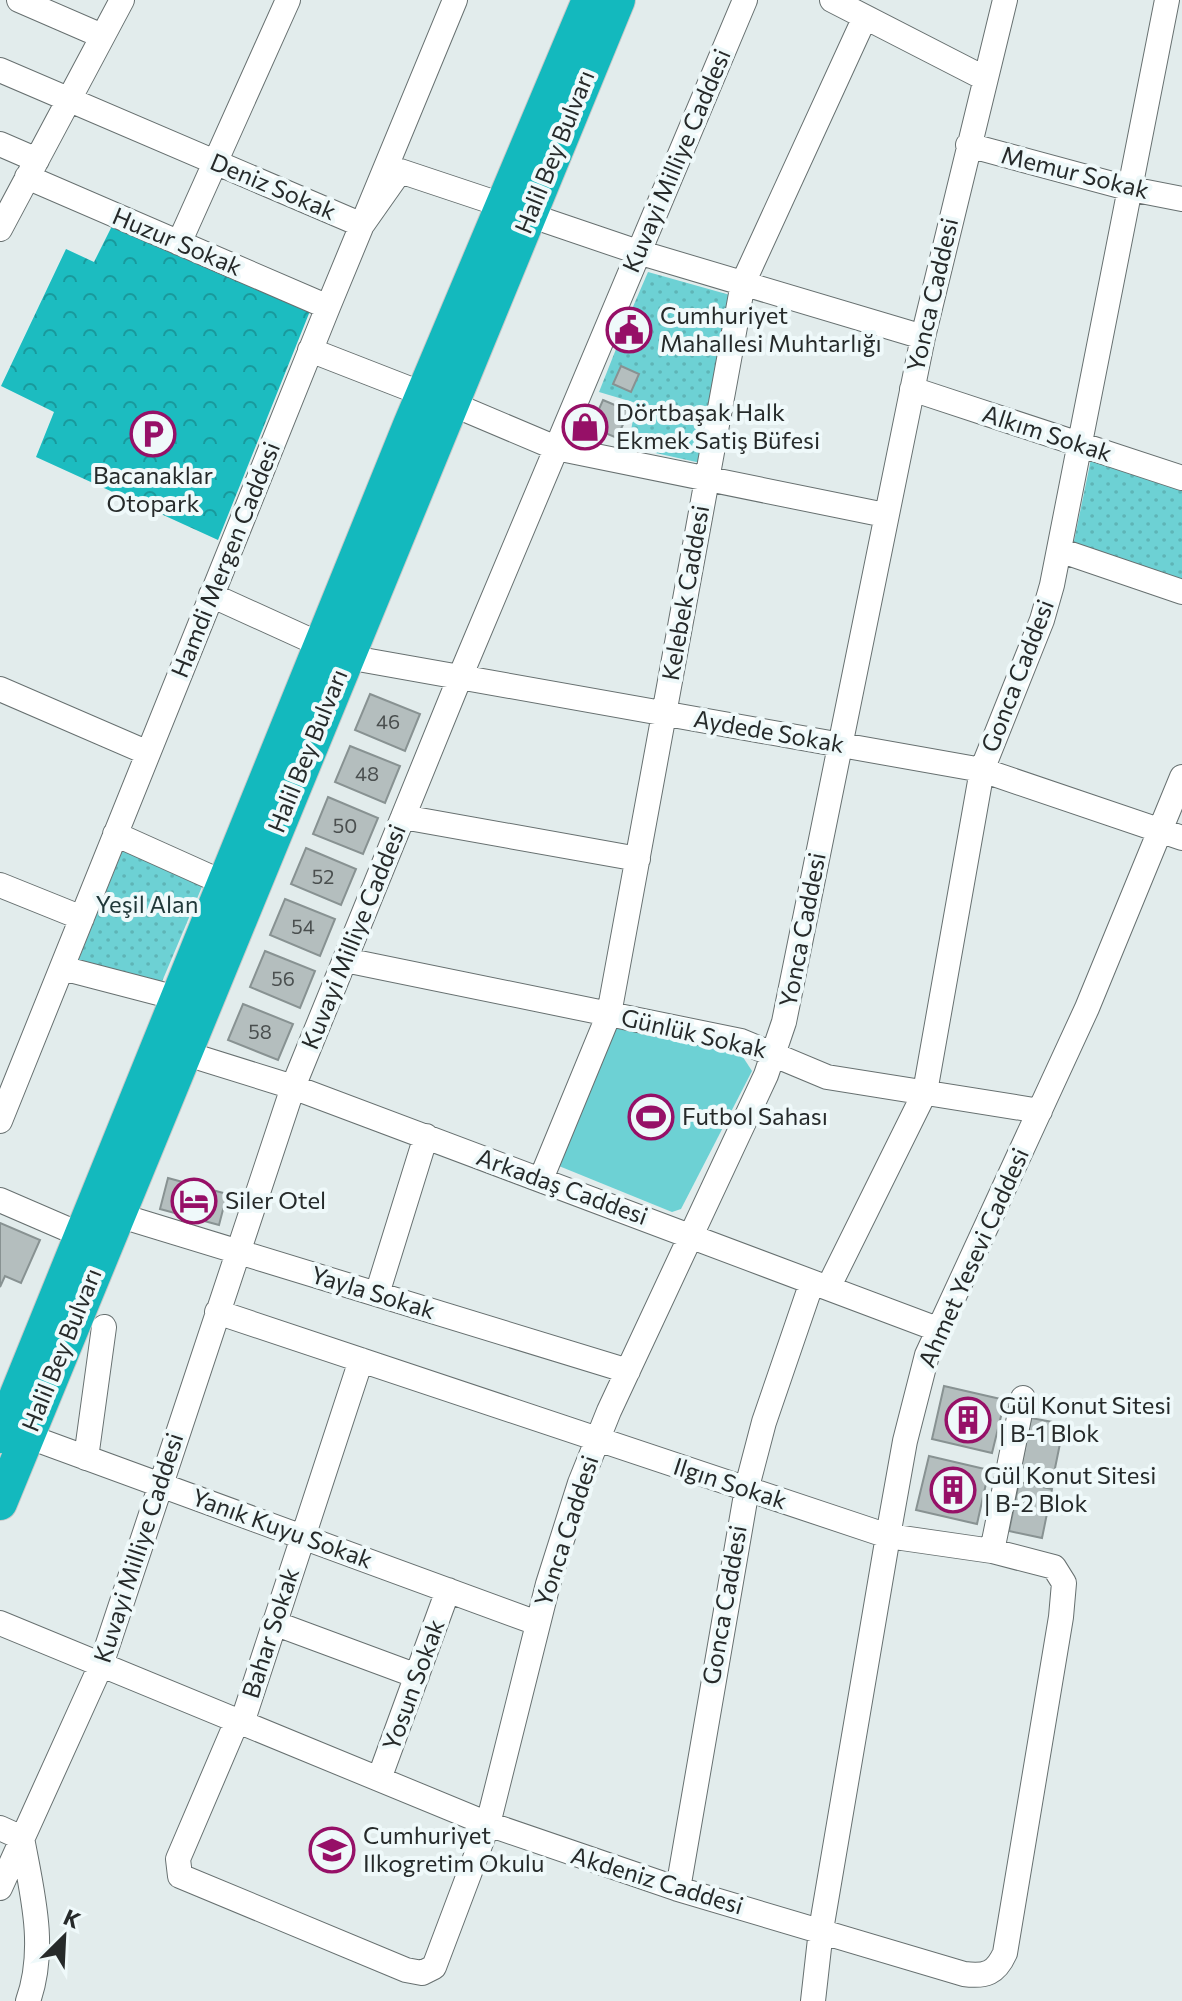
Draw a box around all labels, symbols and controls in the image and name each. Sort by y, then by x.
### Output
street label: Kuvayi Milliye Caddesi [615,44,736,277]
street label: Halil Bey Bulvarı [508,65,600,237]
street label: Memur Sokak [999,139,1152,204]
street label: Deniz Sokak [206,146,341,225]
street label: Huzur Sokak [108,200,247,281]
street label: Yonca Caddesi [900,215,963,374]
place label: Cumhuriyet Mahallesi Muhtarlığı [660,300,882,357]
public building icon: Cumhuriyet Mahallesi Muhtarlığı [605,306,653,354]
place label: Dörtbaşak Halk Ekmek Satiş Büfesi [616,397,820,454]
street label: Alkım Sokak [979,398,1116,467]
shop icon: Dörtbaşak Halk Ekmek Satiş Büfesi [561,403,609,451]
parking icon: Bacanaklar Otopark [129,410,177,458]
street label: Hamdi Mergen Caddesi [164,437,285,681]
place label: Bacanaklar Otopark [93,460,213,517]
street label: Kelebek Caddesi [655,503,714,683]
street label: Gonca Caddesi [974,595,1059,756]
street label: Halil Bey Bulvarı [261,664,353,836]
street label: Aydede Sokak [692,703,847,758]
house number: 46 [376,709,400,733]
house number: 48 [355,761,379,785]
house number: 50 [333,813,357,837]
street label: Kuvayi Milliye Caddesi [294,820,411,1053]
street label: Yonca Caddesi [772,850,831,1010]
house number: 52 [312,864,334,888]
park label: Yeşil Alan [96,889,198,918]
house number: 54 [291,914,315,938]
house number: 56 [271,966,295,990]
street label: Günlük Sokak [619,1002,770,1063]
house number: 58 [248,1019,272,1043]
sports icon: Futbol Sahası [627,1093,675,1141]
place label: Futbol Sahası [682,1101,828,1130]
street label: Arkadaş Caddesi [473,1141,652,1230]
street label: Ahmet Yesevi Caddesi [911,1143,1034,1372]
hotel icon: Siler Otel [170,1177,218,1225]
place label: Siler Otel [225,1185,326,1214]
street label: Yayla Sokak [308,1259,439,1324]
street label: Halil Bey Bulvarı [15,1263,107,1435]
place label: Gül Konut Sitesi | B-1 Blok [999,1390,1172,1447]
building icon: Gül Konut Sitesi | B-1 Blok [944,1396,992,1444]
street label: Kuvayi Milliye Caddesi [87,1429,188,1666]
street label: Yonca Caddesi [528,1451,604,1610]
street label: Ilgın Sokak [670,1451,791,1514]
place label: Gül Konut Sitesi | B-2 Blok [984,1460,1157,1517]
building icon: Gül Konut Sitesi | B-2 Blok [929,1466,977,1514]
street label: Yanık Kuyu Sokak [188,1481,377,1574]
street label: Gonca Caddesi [695,1523,752,1687]
street label: Bahar Sokak [235,1564,304,1701]
street label: Yosun Sokak [376,1615,450,1754]
place label: Cumhuriyet Ilkogretim Okulu [363,1820,544,1877]
school or university icon: Cumhuriyet Ilkogretim Okulu [308,1826,356,1874]
street label: Akdeniz Caddesi [568,1840,747,1920]
north arrow [24,1897,104,1977]
text: K [60,1903,85,1934]

